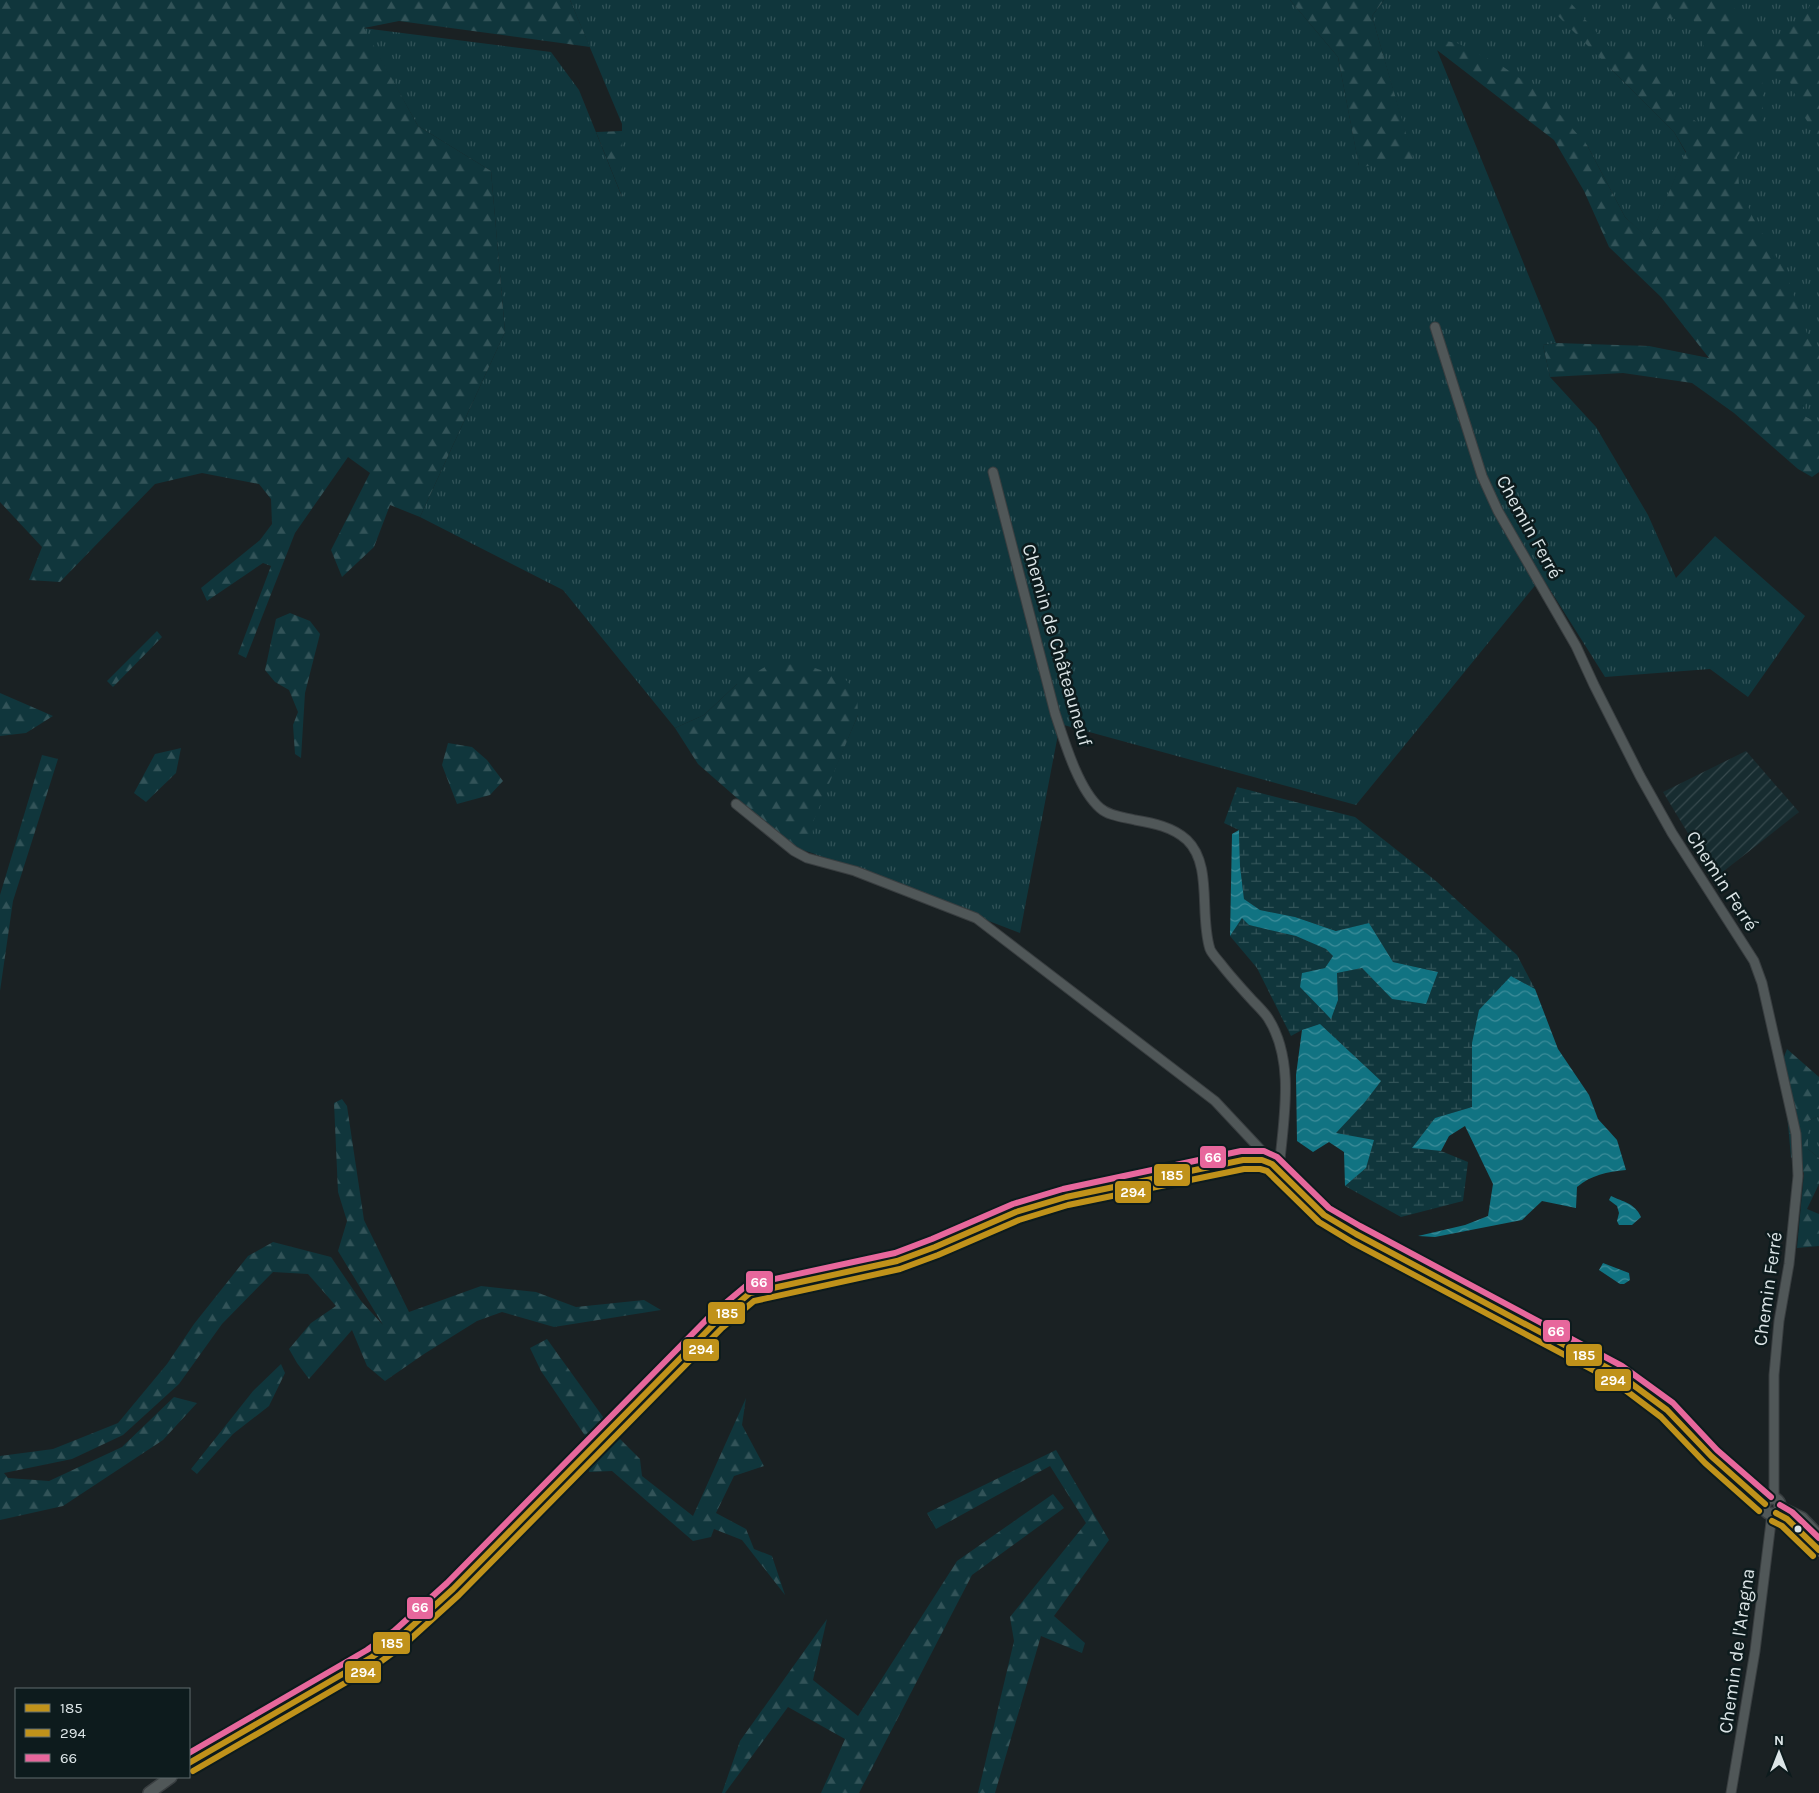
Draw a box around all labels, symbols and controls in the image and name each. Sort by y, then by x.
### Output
street label: Chemin Ferré [1492,471,1566,583]
street label: Chemin de Châteauneuf [1018,541,1097,749]
street label: Chemin Ferré [1681,827,1763,935]
line badge: 66 [1199,1145,1227,1169]
text: 66 [1205,1149,1222,1166]
line badge: 185 [1153,1163,1191,1187]
text: 185 [1161,1167,1183,1184]
line badge: 294 [1114,1180,1152,1204]
text: 294 [1120,1184,1146,1201]
street label: Chemin Ferré [1749,1231,1787,1347]
line badge: 66 [745,1270,774,1294]
text: 66 [751,1274,768,1291]
line badge: 185 [707,1301,746,1325]
text: 185 [716,1305,738,1322]
line badge: 66 [1542,1319,1571,1343]
text: 66 [1548,1323,1565,1340]
line badge: 294 [682,1338,720,1362]
text: 294 [688,1341,714,1358]
line badge: 185 [1565,1343,1603,1367]
text: 185 [1573,1347,1595,1364]
line badge: 294 [1594,1368,1632,1392]
text: 294 [1600,1372,1626,1389]
unlabelled marker [1793,1524,1803,1534]
street label: Chemin de l'Aragna [1715,1567,1759,1735]
line badge: 66 [406,1596,434,1620]
text: 66 [412,1599,429,1616]
line badge: 185 [372,1631,411,1655]
text: 185 [381,1635,403,1652]
line badge: 294 [344,1660,382,1684]
text: 294 [350,1664,376,1681]
legend [15,1688,190,1778]
text: 185 [60,1699,83,1717]
text: 294 [60,1724,86,1742]
north arrow [1754,1728,1804,1778]
text: N [1774,1732,1784,1749]
text: 66 [60,1749,77,1767]

